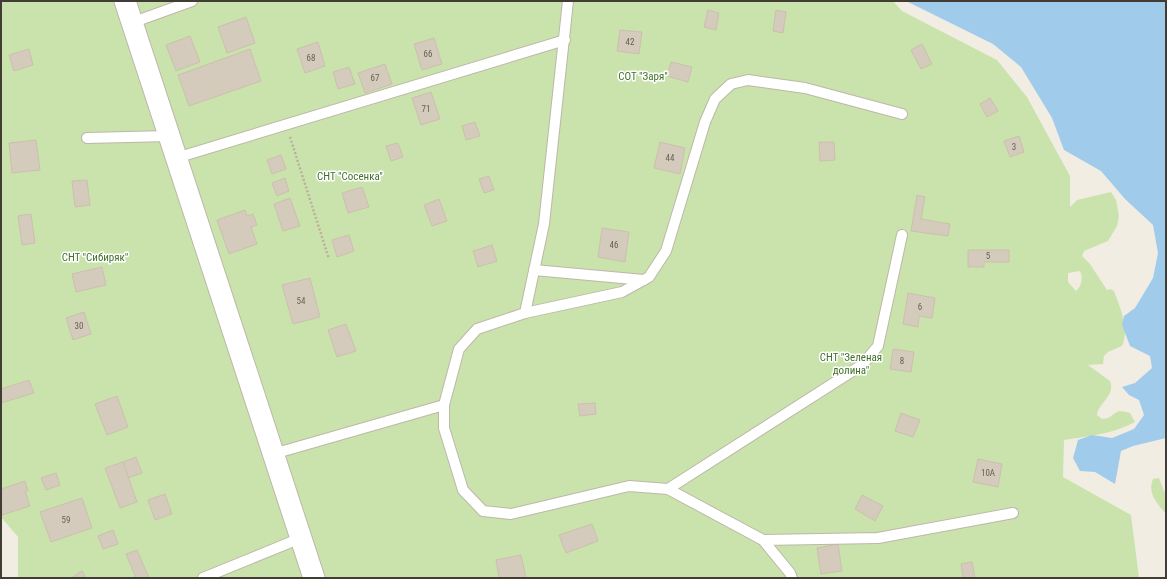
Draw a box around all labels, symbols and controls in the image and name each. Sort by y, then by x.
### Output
house number: 42 [626,37,635,47]
house number: 66 [424,49,432,59]
house number: 68 [307,53,315,63]
park label: СОТ "Заря" [618,70,668,83]
house number: 67 [371,73,380,83]
house number: 71 [422,104,430,114]
house number: 3 [1012,142,1016,152]
house number: 44 [666,153,675,163]
park label: СНТ "Сосенка" [317,170,383,183]
house number: 46 [610,240,618,250]
park label: СНТ "Сибиряк" [62,251,128,264]
house number: 5 [986,251,991,261]
house number: 54 [297,296,306,306]
house number: 6 [918,302,922,312]
house number: 30 [75,321,83,331]
park label: СНТ "Зеленая долина" [820,351,882,377]
house number: 8 [900,356,904,366]
house number: 10А [981,468,995,478]
house number: 59 [62,515,70,525]

